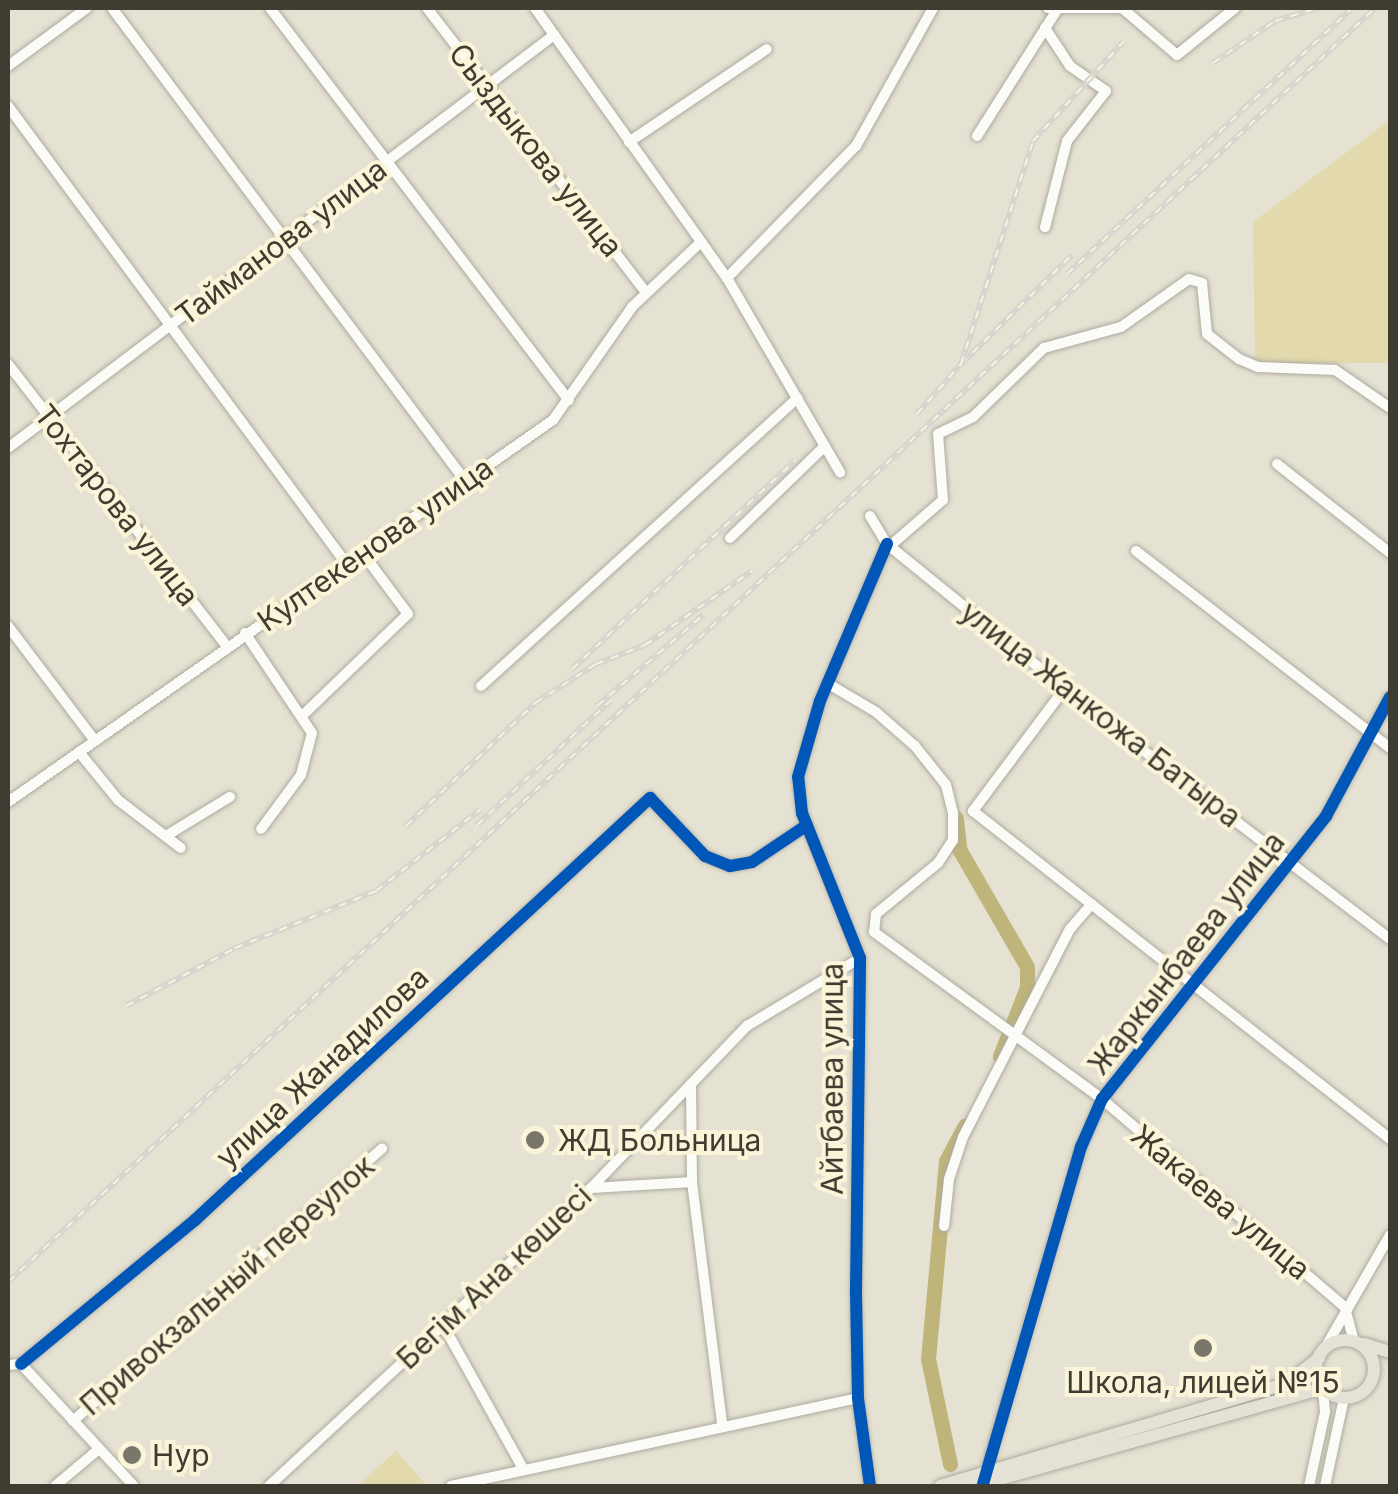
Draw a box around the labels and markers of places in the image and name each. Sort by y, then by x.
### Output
place label: ЖД Больница [558,1122,761,1158]
marker: ЖД Больница [522,1127,548,1153]
marker: Школа, лицей №15 [1192,1337,1214,1359]
place label: Школа, лицей №15 [1066,1364,1340,1400]
place label: Нур [152,1437,210,1473]
marker: Нур [121,1444,143,1466]

